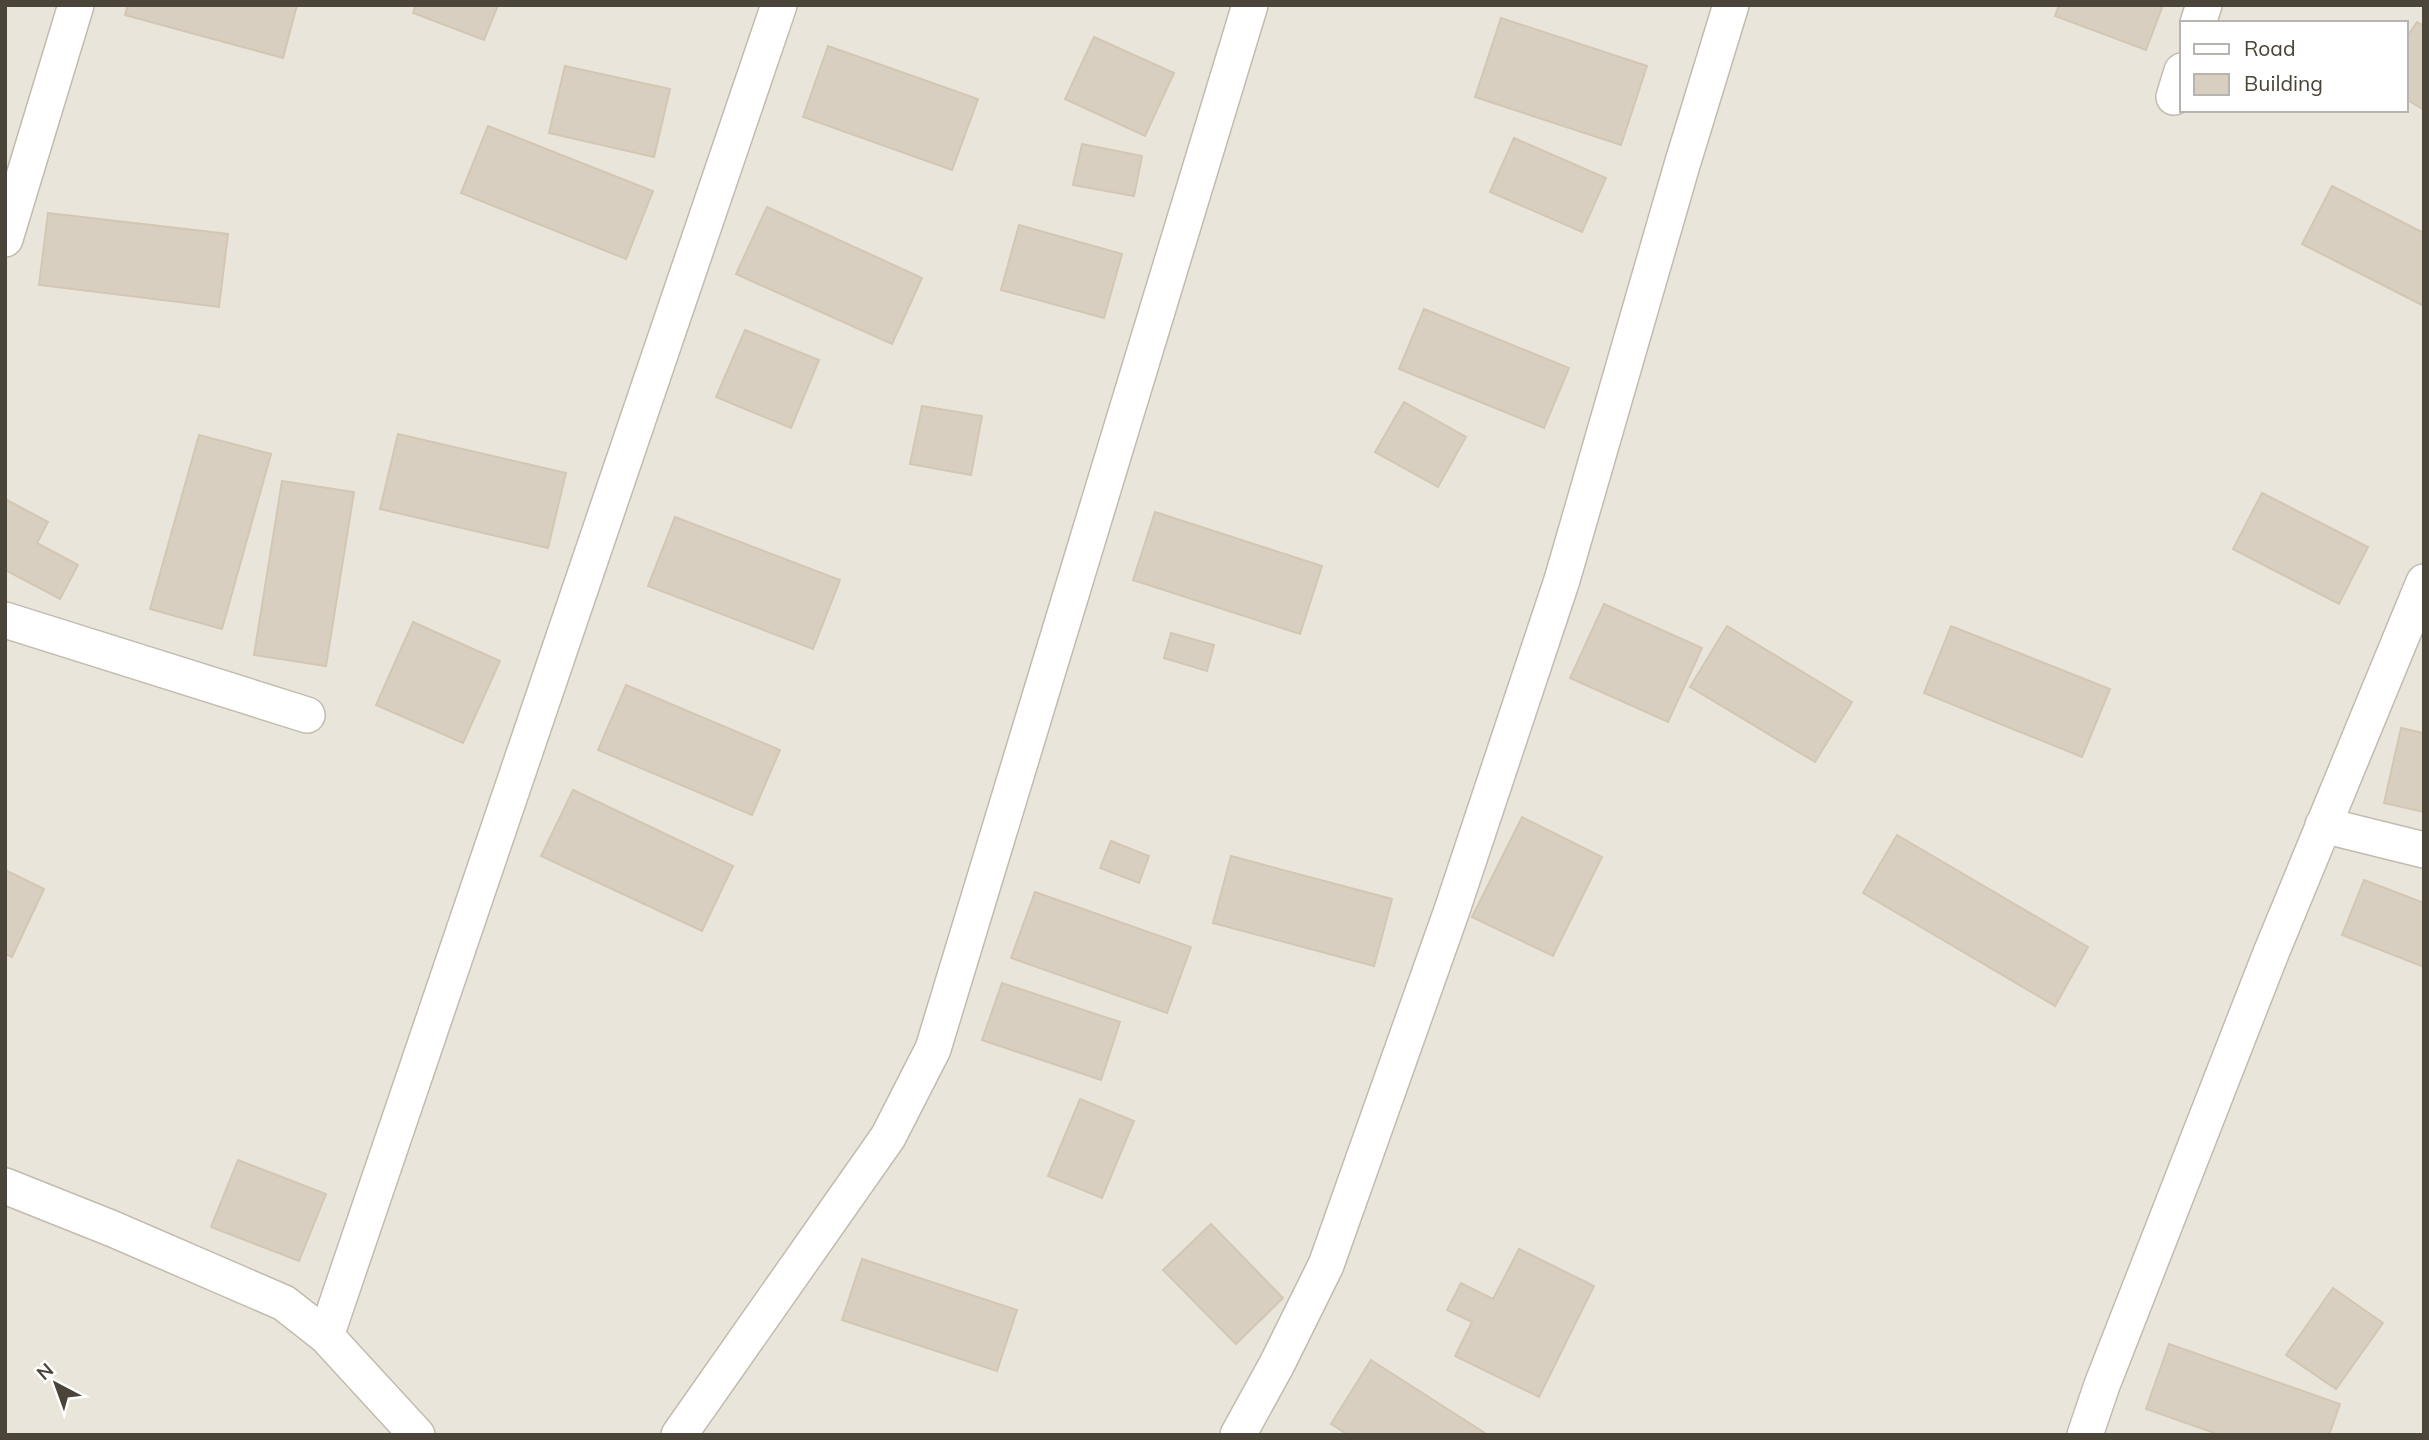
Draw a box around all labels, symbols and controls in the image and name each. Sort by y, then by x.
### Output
legend [2180,21,2408,112]
text: Road [2244,35,2295,61]
text: Building [2244,70,2323,96]
north arrow [21,1349,91,1419]
text: N [32,1357,58,1385]

